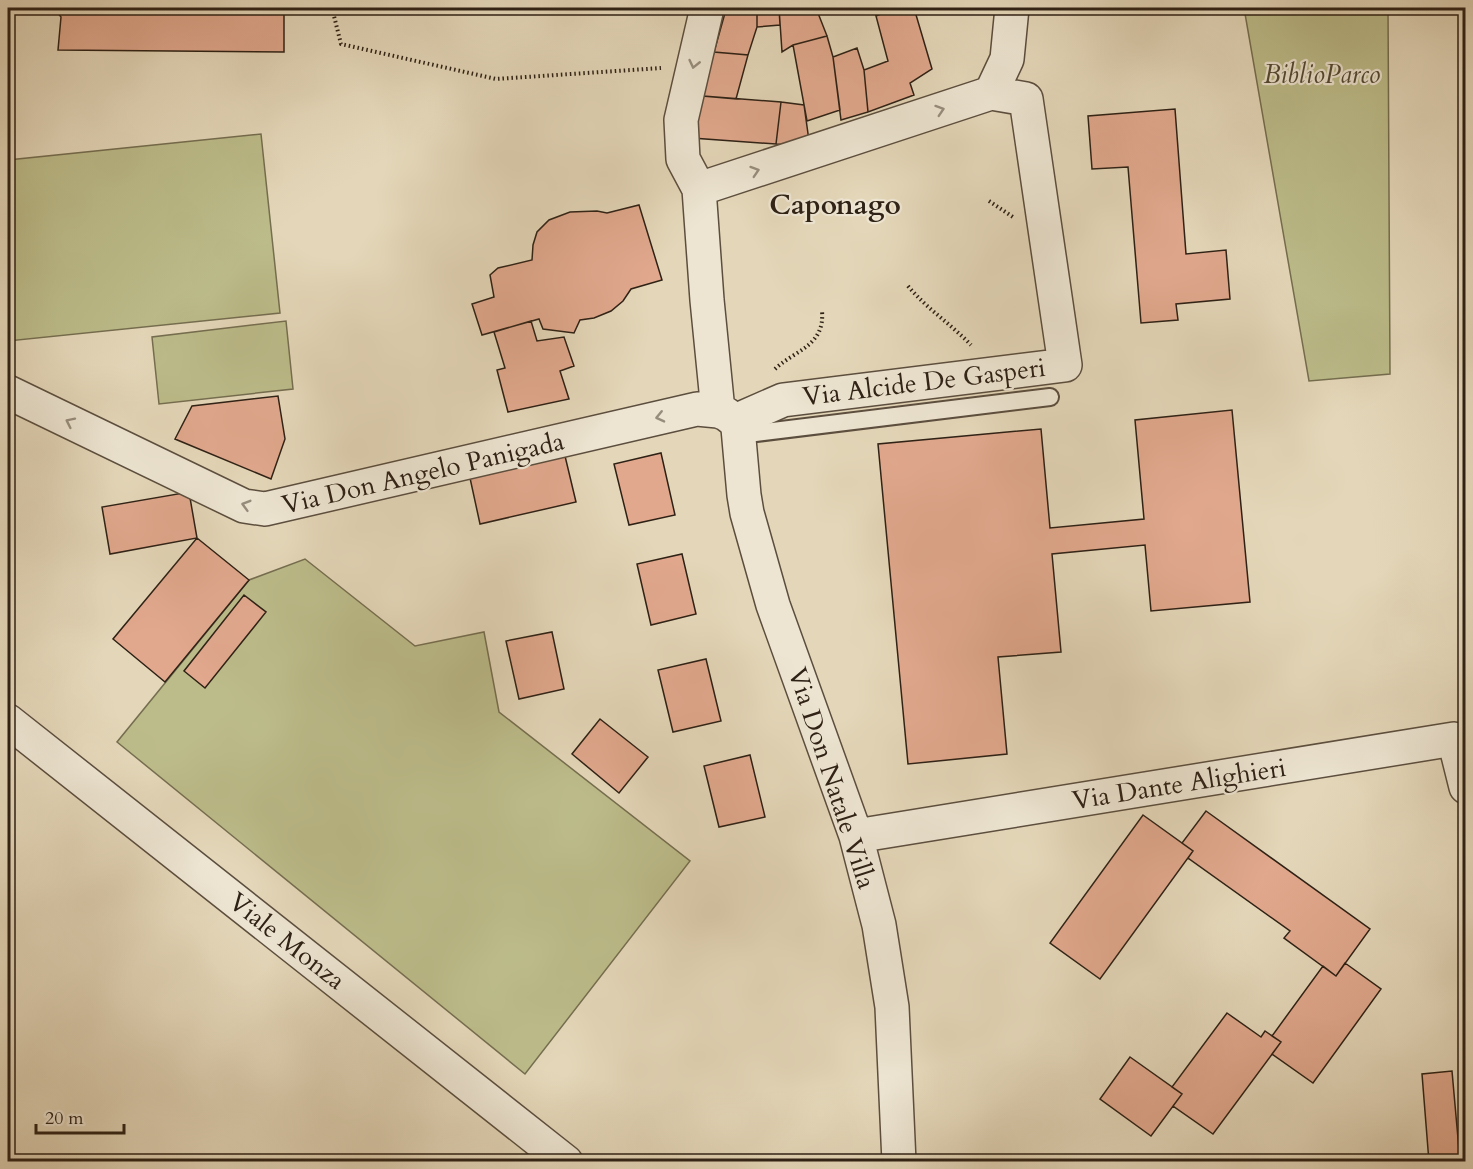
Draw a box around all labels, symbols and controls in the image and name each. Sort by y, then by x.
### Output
park label: BiblioParco [1264,57,1380,92]
one-way arrow [688,59,701,69]
one-way arrow [934,105,945,117]
one-way arrow [749,165,760,178]
district label: Caponago [769,186,901,224]
street label: Via Alcide De Gasperi [801,350,1047,414]
one-way arrow [656,409,666,422]
one-way arrow [65,417,76,429]
street label: Via Don Angelo Panigada [279,424,567,522]
one-way arrow [241,500,252,512]
street label: Via Don Natale Villa [780,663,884,893]
street label: Via Dante Alighieri [1070,750,1288,818]
street label: Viale Monza [221,884,353,998]
scale bar [36,1097,124,1135]
text: 20 m [45,1106,84,1131]

